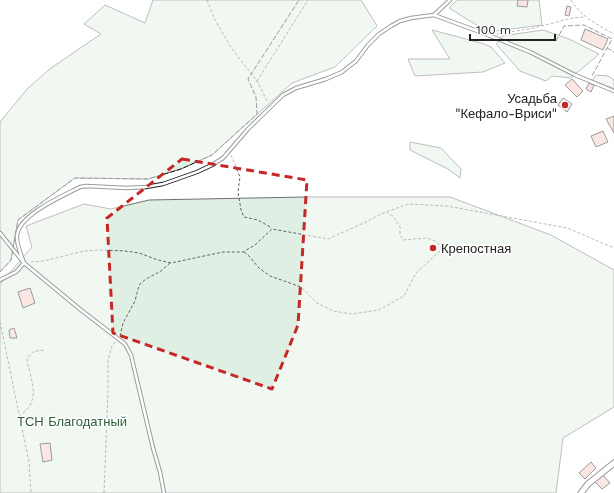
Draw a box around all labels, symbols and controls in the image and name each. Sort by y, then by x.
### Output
scale bar [470,16,555,42]
text: 100 m [476,23,511,37]
place label: Усадьба "Кефало-Вриси" [455,91,558,121]
marker: Усадьба "Кефало-Вриси" [560,100,570,110]
place label: Крепостная [441,241,511,256]
marker: Крепостная [428,243,438,253]
park label: ТСН Благодатный [17,414,127,429]

